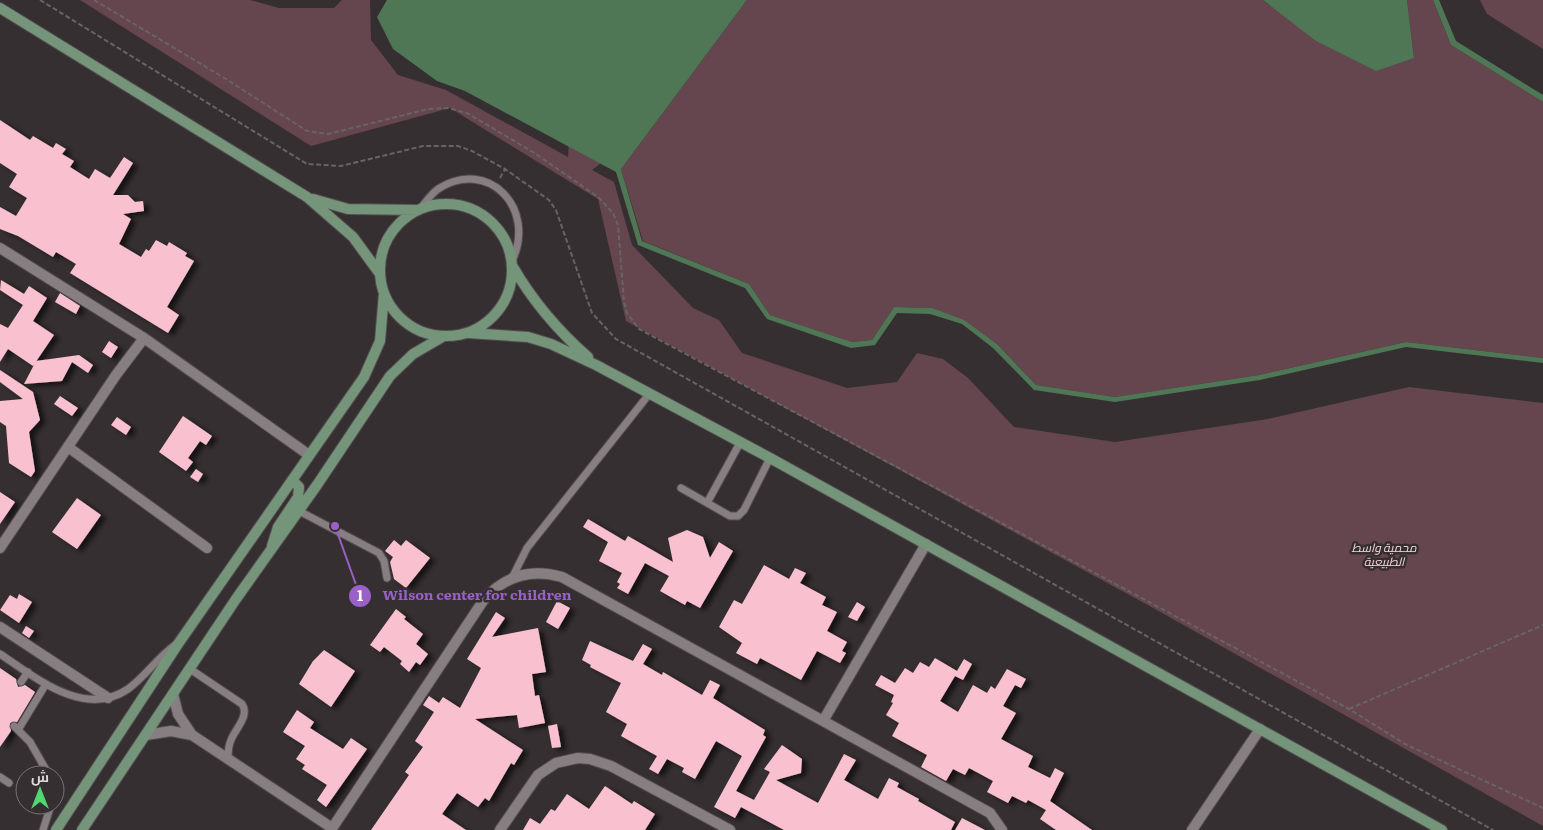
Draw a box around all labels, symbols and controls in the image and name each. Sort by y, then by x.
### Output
park label: محمية واسط الطبيعية [1351,538,1417,570]
callout: Wilson center for children [348,581,581,610]
text: 1 [357,583,363,606]
text: Wilson center for children [383,584,572,604]
north arrow [15,765,65,815]
text: ش [31,766,49,786]

